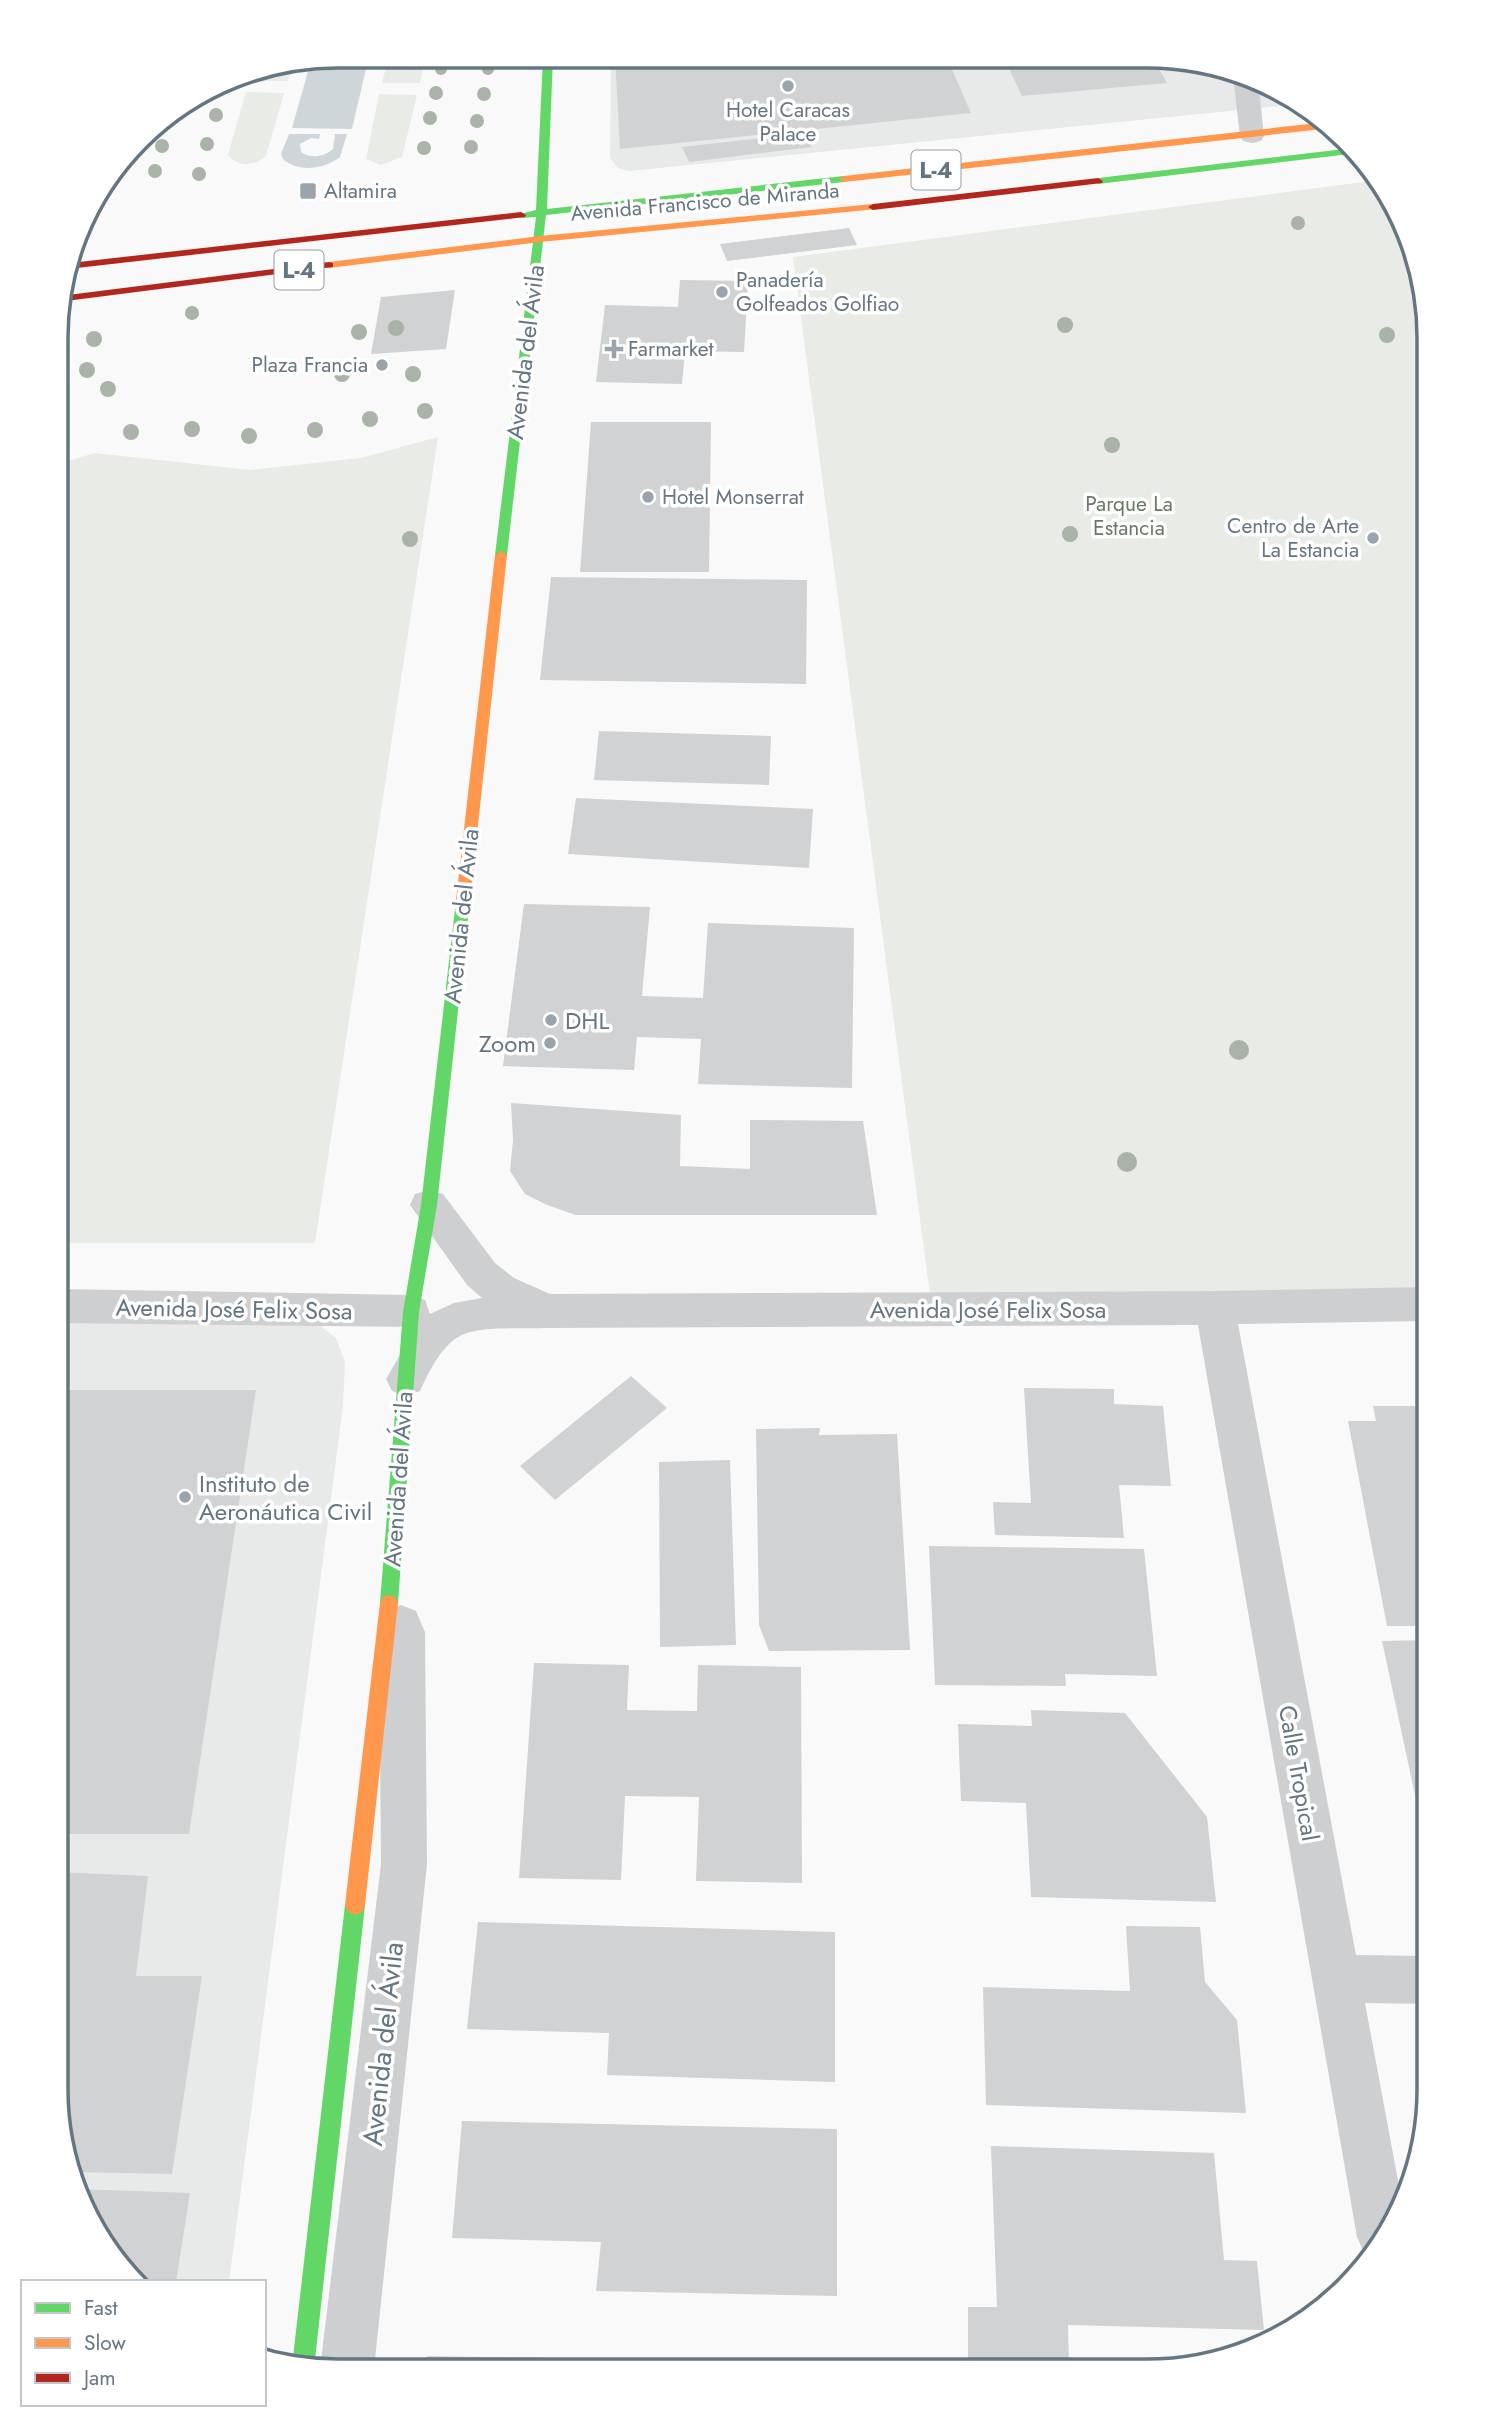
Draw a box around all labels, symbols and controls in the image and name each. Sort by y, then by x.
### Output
marker: Hotel Caracas Palace [780,78,796,94]
place label: Hotel Caracas Palace [726,95,850,149]
road number: L-4 [912,150,960,190]
street label: Avenida Francisco de Miranda [569,175,841,229]
place label: Altamira [324,176,397,206]
marker: Altamira [298,181,318,201]
road number: L-4 [274,250,324,290]
street label: Avenida del Ávila [497,263,553,441]
place label: Panadería Golfeados Golfiao [736,265,899,319]
marker: Panadería Golfeados Golfiao [714,284,730,300]
place label: Farmarket [628,334,714,364]
marker: Farmarket [606,341,622,357]
place label: Plaza Francia [251,350,368,380]
marker: Plaza Francia [374,357,390,373]
place label: Hotel Monserrat [662,482,804,512]
marker: Hotel Monserrat [640,489,656,505]
park label: Parque La Estancia [1085,489,1173,543]
place label: Centro de Arte La Estancia [1227,511,1359,565]
marker: Centro de Arte La Estancia [1365,530,1381,546]
street label: Avenida del Ávila [434,827,488,1005]
place label: DHL [565,1003,609,1038]
marker: DHL [543,1012,559,1028]
place label: Zoom [479,1026,536,1061]
marker: Zoom [542,1035,558,1051]
street label: Avenida José Felix Sosa [115,1289,353,1329]
street label: Avenida José Felix Sosa [870,1292,1106,1327]
street label: Avenida del Ávila [374,1390,422,1568]
place label: Instituto de Aeronáutica Civil [199,1466,372,1529]
marker: Instituto de Aeronáutica Civil [177,1489,193,1505]
street label: Calle Tropical [1270,1702,1328,1844]
street label: Avenida del Ávila [352,1940,414,2148]
legend [21,2280,266,2406]
text: Fast [84,2293,117,2323]
text: Slow [84,2328,126,2358]
text: Jam [81,2363,116,2393]

